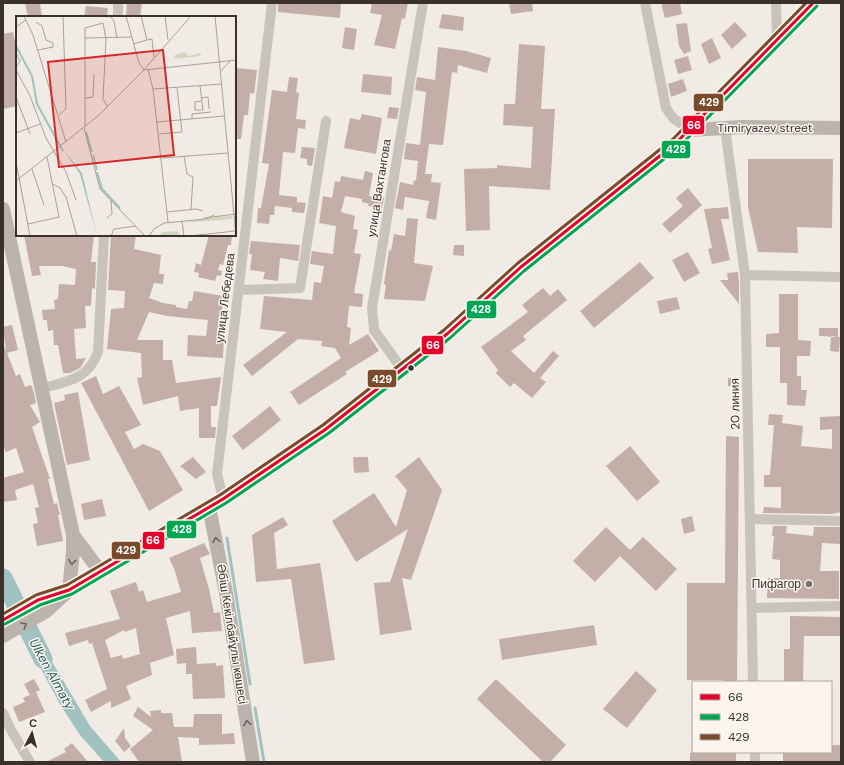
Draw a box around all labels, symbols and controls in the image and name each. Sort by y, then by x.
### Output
inset map [16,16,236,236]
line badge: 429 [693,93,724,112]
text: 429 [699,95,719,109]
line badge: 66 [682,115,705,135]
text: 66 [687,118,701,132]
street label: Timiryazev street [718,120,813,136]
street label: улица Вахтангова [363,137,395,238]
line badge: 428 [661,140,691,159]
text: 428 [666,142,686,156]
street label: улица Лебедева [212,252,238,344]
line badge: 428 [466,300,497,319]
text: 428 [471,302,491,316]
line badge: 66 [421,335,444,355]
text: 66 [426,338,440,352]
unlabelled marker [406,363,416,373]
line badge: 429 [367,369,397,388]
text: 429 [372,372,392,386]
street label: 20 линия [727,378,743,430]
line badge: 428 [166,520,197,539]
text: 428 [172,522,192,536]
line badge: 66 [142,531,165,550]
text: 66 [146,533,160,547]
one-way arrow [213,537,221,543]
line badge: 429 [111,541,141,560]
text: 429 [116,543,136,557]
one-way arrow [68,559,77,565]
street label: Әбіш Кекілбайұлы көшесі [213,563,251,705]
place label: Пифагор [752,576,801,592]
marker: Пифагор [804,579,814,589]
one-way arrow [20,622,27,630]
water label: Ulken Almaty [25,635,79,713]
legend [692,681,832,753]
text: 66 [728,689,743,705]
text: 428 [728,709,749,725]
north arrow [12,713,52,753]
text: С [28,716,38,730]
one-way arrow [243,720,252,727]
text: 429 [728,729,750,745]

